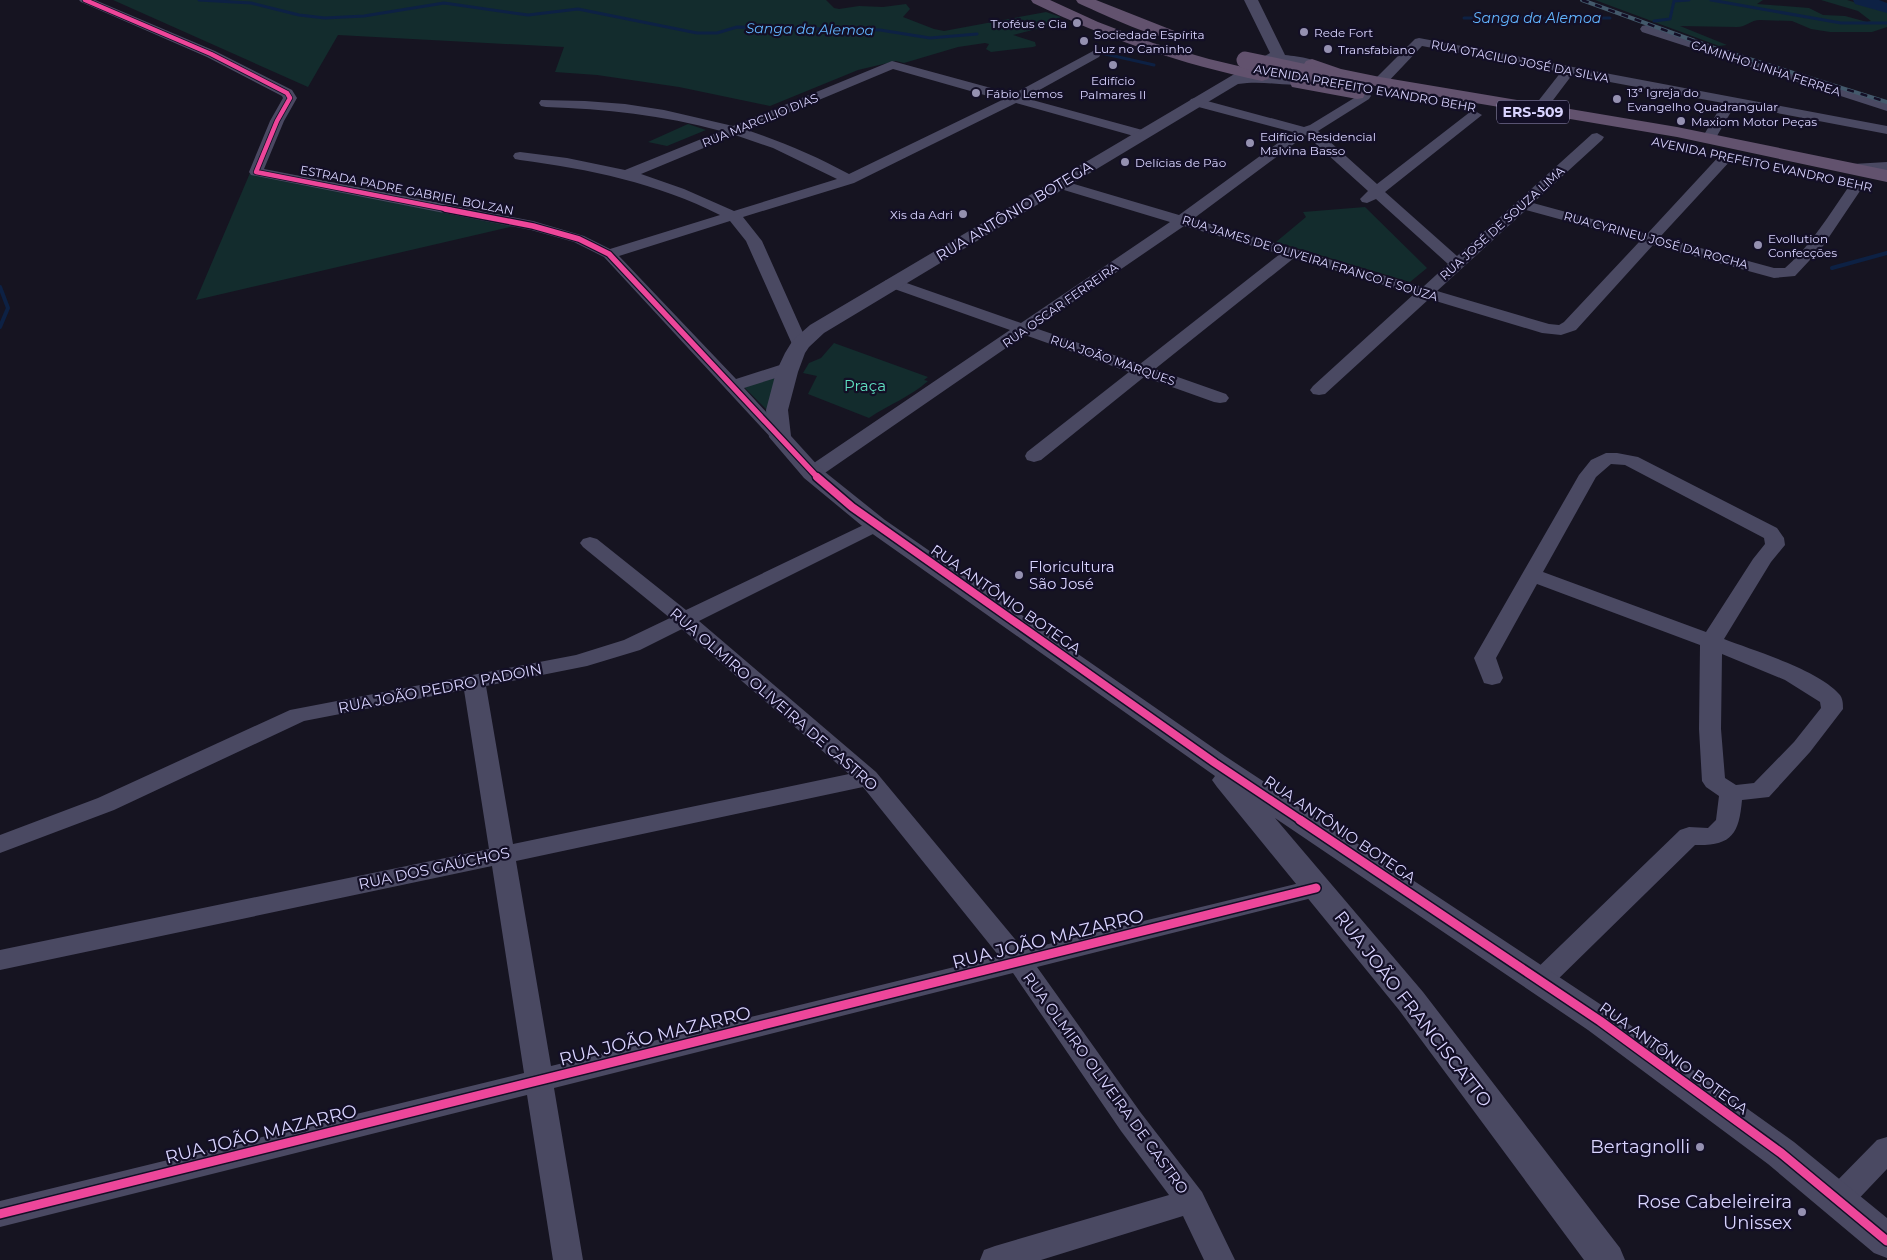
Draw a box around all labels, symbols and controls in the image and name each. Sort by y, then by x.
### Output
water label: Sanga da Alemoa [1473,9,1601,27]
place label: Troféus e Cia [991,16,1067,31]
marker: Troféus e Cia [1071,17,1083,29]
water label: Sanga da Alemoa [746,19,874,39]
place label: Rede Fort [1314,25,1373,40]
marker: Rede Fort [1298,26,1310,38]
place label: Sociedade Espírita Luz no Caminho [1094,27,1205,56]
marker: Sociedade Espírita Luz no Caminho [1078,35,1090,47]
street label: RUA OTACILIO JOSÉ DA SILVA [1430,36,1611,86]
street label: CAMINHO LINHA FERREA [1689,37,1843,99]
place label: Transfabiano [1338,42,1415,57]
marker: Transfabiano [1322,43,1334,55]
marker: Edifício Palmares II [1107,59,1119,71]
street label: AVENIDA PREFEITO EVANDRO BEHR [1253,61,1478,115]
place label: Edifício Palmares II [1080,73,1146,102]
place label: 13ª Igreja do Evangelho Quadrangular [1627,85,1778,114]
place label: Fábio Lemos [986,86,1063,101]
marker: Fábio Lemos [970,87,982,99]
street label: RUA MARCILIO DIAS [700,90,820,150]
marker: 13ª Igreja do Evangelho Quadrangular [1611,93,1623,105]
road number: ERS-509 [1497,100,1569,124]
place label: Maxiom Motor Peças [1691,114,1817,129]
marker: Maxiom Motor Peças [1675,115,1687,127]
place label: Edifício Residencial Malvina Basso [1260,129,1376,158]
street label: AVENIDA PREFEITO EVANDRO BEHR [1650,133,1874,195]
marker: Edifício Residencial Malvina Basso [1244,137,1256,149]
place label: Delícias de Pão [1135,155,1226,170]
marker: Delícias de Pão [1119,156,1131,168]
street label: RUA ANTÔNIO BOTEGA [932,157,1096,265]
street label: ESTRADA PADRE GABRIEL BOLZAN [299,162,515,218]
street label: RUA JOSÉ DE SOUZA LIMA [1437,163,1568,283]
place label: Xis da Adri [890,207,953,222]
marker: Xis da Adri [957,208,969,220]
street label: RUA CYRINEU JOSÉ DA ROCHA [1562,208,1750,272]
street label: RUA JAMES DE OLIVEIRA FRANCO E SOUZA [1180,212,1440,304]
place label: Evollution Confecções [1768,231,1837,260]
marker: Evollution Confecções [1752,239,1764,251]
street label: RUA OSCAR FERREIRA [999,259,1121,351]
street label: RUA JOÃO MARQUES [1049,332,1177,388]
park label: Praça [844,376,886,395]
street label: RUA ANTÔNIO BOTEGA [927,540,1085,658]
place label: Floricultura São José [1029,557,1115,593]
marker: Floricultura São José [1013,569,1025,581]
street label: RUA OLMIRO OLIVEIRA DE CASTRO [666,603,882,795]
street label: RUA JOÃO PEDRO PADOIN [336,659,544,717]
street label: RUA ANTÔNIO BOTEGA [1260,771,1420,887]
street label: RUA DOS GAÚCHOS [357,843,511,893]
street label: RUA JOÃO MAZARRO [950,905,1146,973]
street label: RUA JOÃO FRANCISCATTO [1330,907,1496,1111]
street label: RUA OLMIRO OLIVEIRA DE CASTRO [1019,968,1193,1198]
street label: RUA ANTÔNIO BOTEGA [1596,998,1752,1118]
street label: RUA JOÃO MAZARRO [557,1002,753,1070]
street label: RUA JOÃO MAZARRO [163,1100,359,1168]
place label: Bertagnolli [1590,1136,1690,1158]
marker: Bertagnolli [1694,1141,1706,1153]
place label: Rose Cabeleireira Unissex [1637,1191,1792,1234]
marker: Rose Cabeleireira Unissex [1796,1206,1808,1218]

